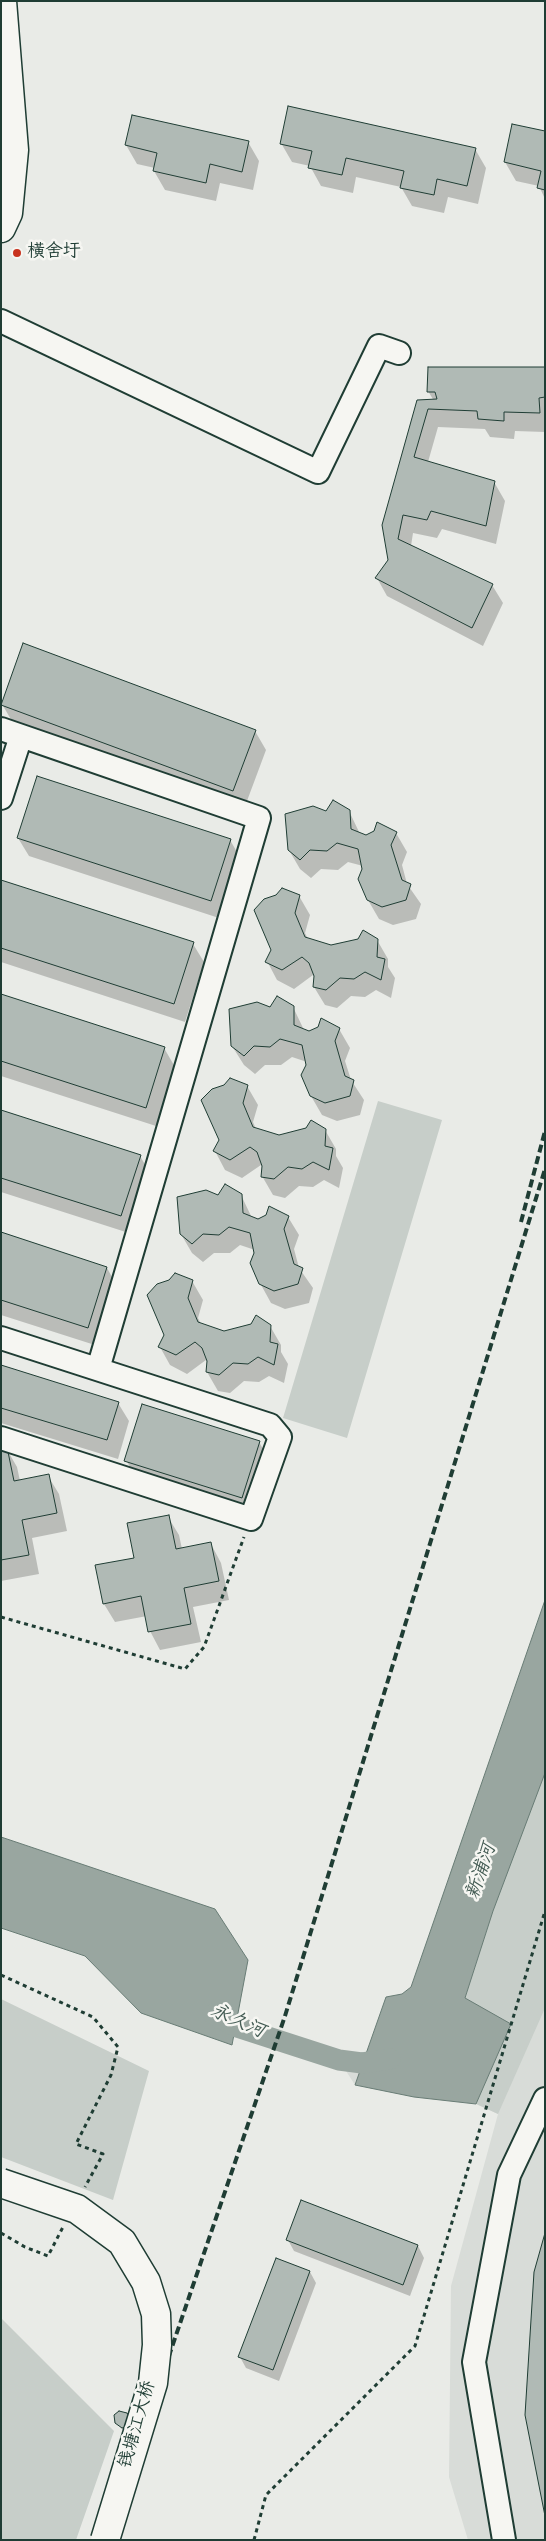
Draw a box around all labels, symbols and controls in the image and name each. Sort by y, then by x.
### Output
place label: 横舍圩 [27,242,81,264]
marker: 横舍圩 [11,247,23,259]
water label: 新浦河 [463,1841,503,1903]
water label: 永久河 [206,2001,268,2045]
street label: 钱塘江大桥 [116,2379,162,2471]

